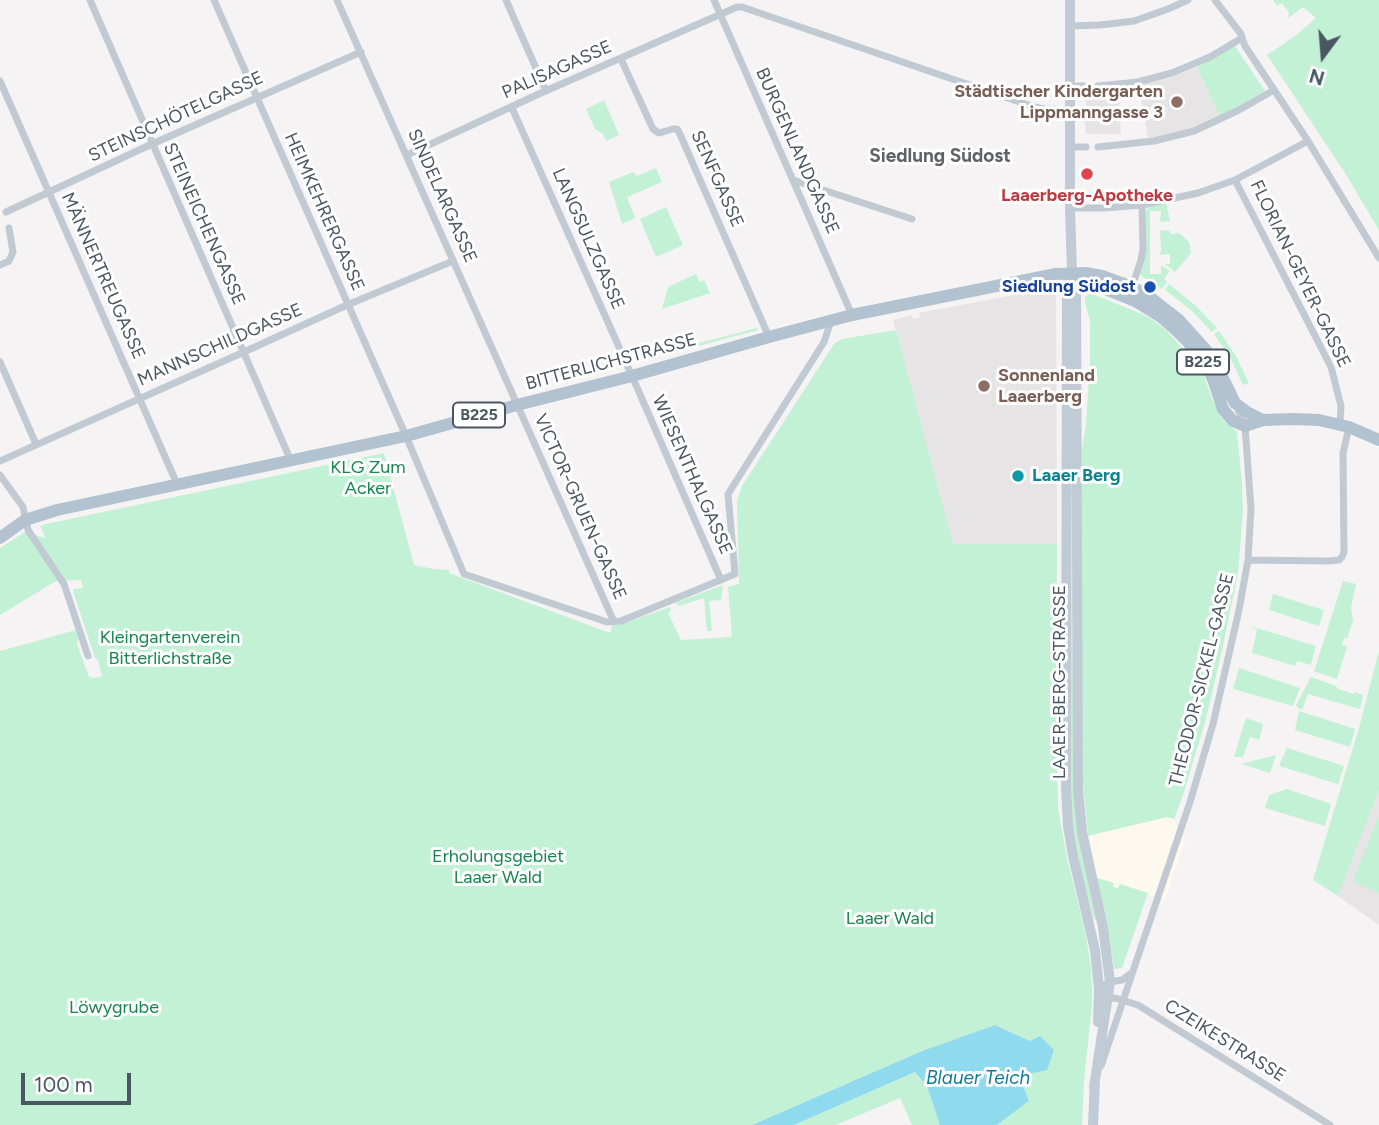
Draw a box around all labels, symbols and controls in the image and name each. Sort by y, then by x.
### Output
north arrow [1288,21,1358,91]
street label: PALISAGASSE [499,36,615,104]
text: N [1307,64,1327,90]
street label: BURGENLANDGASSE [751,65,843,237]
street label: STEINSCHÖTELGASSE [85,67,267,167]
place label: Städtischer Kindergarten Lippmanngasse 3 [954,81,1163,124]
marker: Städtischer Kindergarten Lippmanngasse 3 [1169,94,1185,110]
street label: SINDELARGASSE [403,126,481,266]
street label: SENFGASSE [686,127,748,231]
street label: HEIMKEHRERGASSE [279,129,369,295]
street label: STEINEICHENGASSE [158,139,250,309]
district label: Siedlung Südost [869,145,1011,167]
street label: LANGSULZGASSE [547,165,629,313]
marker: Laaerberg-Apotheke [1079,166,1095,182]
street label: FLORIAN-GEYER-GASSE [1245,177,1355,371]
place label: Laaerberg-Apotheke [1001,185,1173,207]
street label: MÄNNERTREUGASSE [56,189,150,363]
place label: Siedlung Südost [1002,276,1136,298]
marker: Siedlung Südost [1142,279,1158,295]
street label: MANNSCHILDGASSE [134,299,306,391]
street label: BITTERLICHSTRASSE [523,329,699,395]
road number: B225 [1177,350,1229,374]
place label: Sonnenland Laaerberg [998,365,1095,408]
marker: Sonnenland Laaerberg [976,378,992,394]
street label: WIESENTHALGASSE [647,392,737,558]
road number: B225 [453,402,505,428]
street label: VICTOR-GRUEN-GASSE [529,411,631,603]
park label: KLG Zum Acker [330,457,406,500]
place label: Laaer Berg [1032,465,1121,487]
marker: Laaer Berg [1010,468,1026,484]
street label: THEODOR-SICKEL-GASSE [1165,571,1239,789]
street label: LAAER-BERG-STRASSE [1049,585,1071,779]
park label: Kleingartenverein Bitterlichstraße [100,627,240,670]
park label: Erholungsgebiet Laaer Wald [432,846,564,888]
park label: Laaer Wald [846,908,934,930]
street label: CZEIKESTRASSE [1160,995,1290,1087]
park label: Löwygrube [69,997,159,1019]
scale bar [24,1058,135,1102]
water label: Blauer Teich [926,1067,1030,1089]
text: 100 m [34,1072,93,1097]

